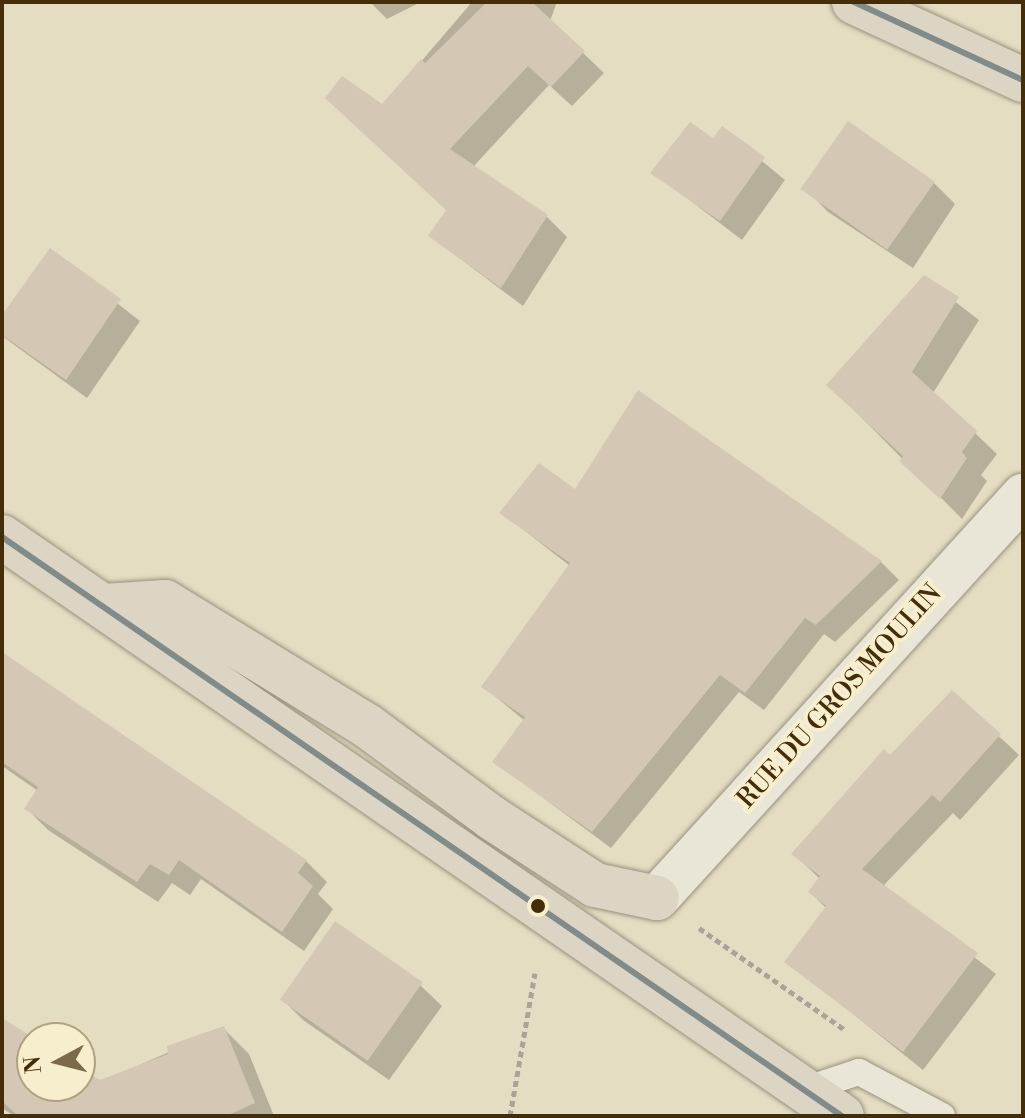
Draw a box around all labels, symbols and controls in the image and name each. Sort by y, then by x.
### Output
street label: RUE DU GROS MOULIN [731,579,949,815]
unlabelled marker [530,898,546,914]
north arrow [16,1022,96,1102]
text: N [19,1054,48,1075]

